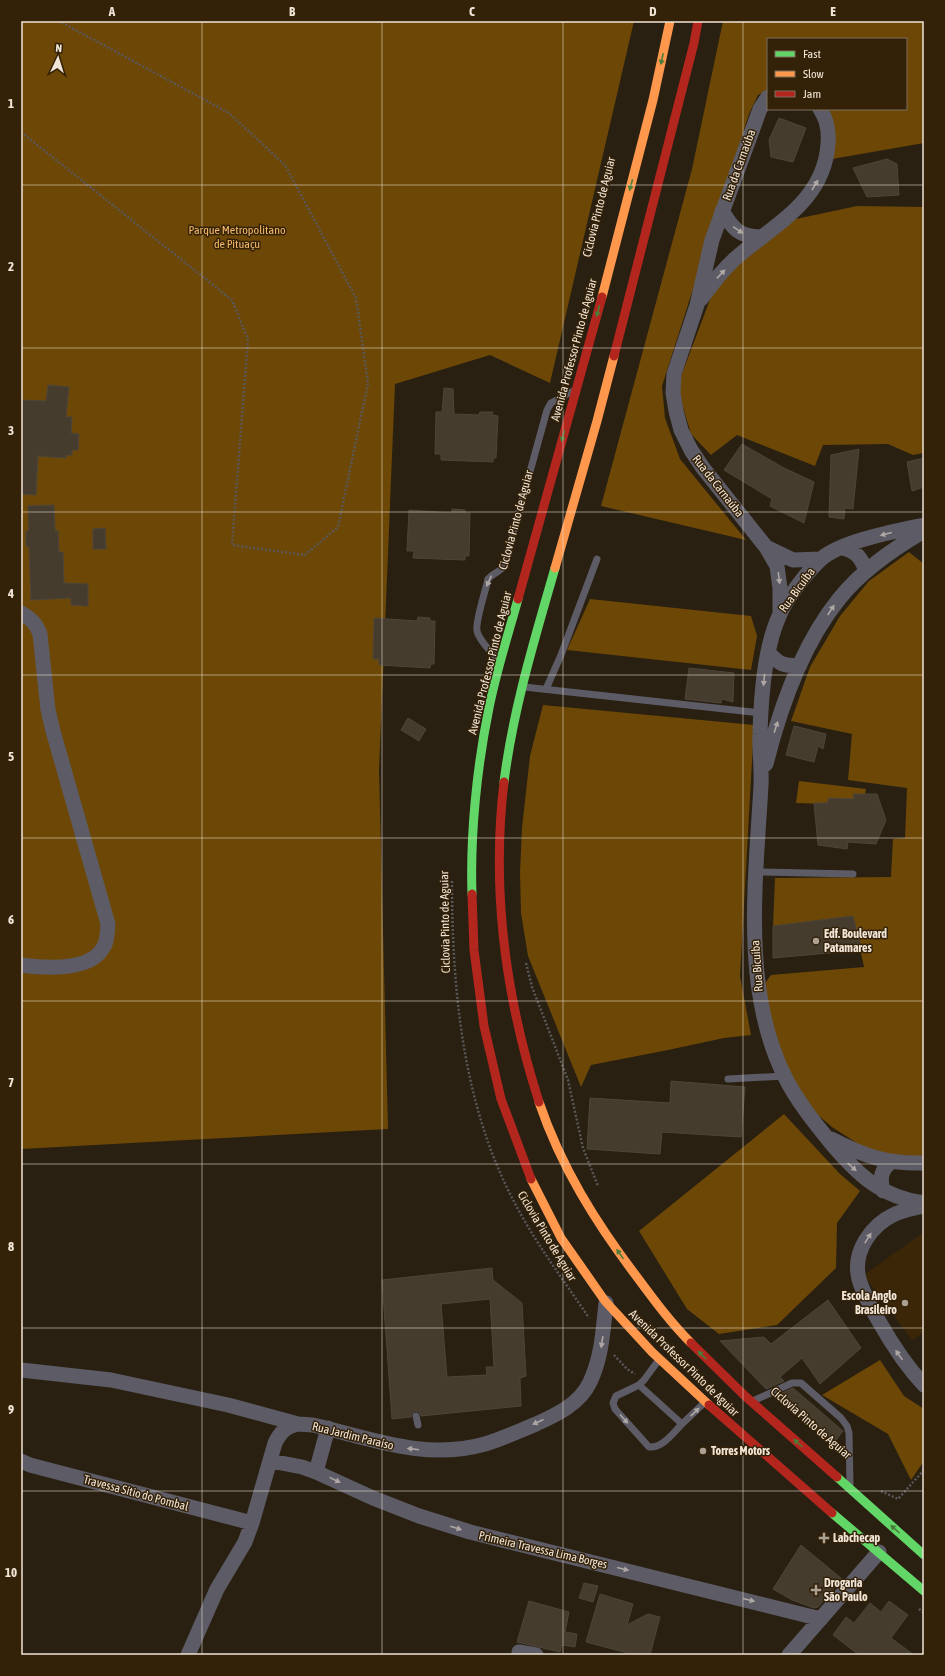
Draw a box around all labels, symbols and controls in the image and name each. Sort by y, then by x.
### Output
text: A [108,4,116,19]
text: B [289,4,296,19]
text: C [469,4,475,19]
text: D [649,4,657,19]
text: E [830,4,836,19]
north arrow [38,38,78,78]
legend [767,38,907,110]
text: N [55,42,62,54]
text: Fast [803,47,821,61]
one-way arrow [659,53,665,65]
text: Slow [803,67,824,81]
text: Jam [803,87,821,101]
text: 1 [8,96,14,111]
street label: Rua da Carnaúba [720,127,758,203]
street label: Ciclovia Pinto de Aguiar [580,155,618,258]
one-way arrow [811,179,818,191]
one-way arrow [628,180,634,192]
park label: Parque Metropolitano de Pituaçu [188,223,286,251]
one-way arrow [732,226,743,234]
text: 2 [8,259,14,274]
one-way arrow [716,269,725,278]
street label: Avenida Professor Pinto de Aguiar [548,277,600,423]
one-way arrow [595,305,601,317]
text: 3 [8,423,14,438]
one-way arrow [560,431,566,443]
street label: Rua da Carnaúba [689,452,747,520]
street label: Ciclovia Pinto de Aguiar [496,468,536,571]
one-way arrow [880,531,892,537]
street label: Rua Bicuíba [776,565,818,615]
one-way arrow [776,572,782,584]
one-way arrow [486,575,492,587]
text: 4 [7,586,14,601]
street label: Avenida Professor Pinto de Aguiar [465,590,515,736]
one-way arrow [827,605,835,615]
one-way arrow [761,674,767,686]
one-way arrow [773,721,779,733]
text: 5 [8,749,14,764]
street label: Ciclovia Pinto de Aguiar [437,870,453,973]
text: 6 [8,912,14,927]
place label: Edf. Boulevard Patamares [824,927,887,955]
marker: Edf. Boulevard Patamares [811,936,821,946]
street label: Rua Bicuíba [748,940,766,992]
text: 7 [8,1075,14,1090]
one-way arrow [847,1162,857,1171]
street label: Ciclovia Pinto de Aguiar [515,1188,580,1284]
one-way arrow [864,1232,871,1244]
text: 8 [8,1239,14,1254]
one-way arrow [616,1249,624,1260]
place label: Escola Anglo Brasileiro [842,1289,897,1317]
marker: Escola Anglo Brasileiro [900,1298,910,1308]
street label: Avenida Professor Pinto de Aguiar [626,1307,742,1419]
one-way arrow [599,1335,605,1348]
one-way arrow [697,1350,707,1360]
one-way arrow [895,1350,903,1360]
street label: Ciclovia Pinto de Aguiar [768,1384,855,1462]
text: 9 [8,1402,14,1417]
one-way arrow [690,1407,700,1417]
one-way arrow [619,1414,629,1424]
street label: Rua Jardim Paraíso [311,1419,396,1453]
one-way arrow [533,1419,544,1425]
one-way arrow [792,1438,803,1447]
place label: Torres Motors [711,1444,771,1458]
one-way arrow [407,1446,419,1452]
marker: Torres Motors [698,1446,708,1456]
street label: Travessa Sítio do Pombal [82,1472,191,1514]
one-way arrow [329,1477,341,1483]
one-way arrow [450,1525,462,1531]
one-way arrow [890,1525,899,1534]
street label: Primeira Travessa Lima Borges [477,1528,609,1572]
place label: Labchecap [833,1531,881,1545]
marker: Labchecap [818,1532,830,1544]
text: 10 [5,1565,17,1580]
one-way arrow [617,1566,629,1572]
place label: Drogaria São Paulo [824,1576,868,1604]
marker: Drogaria São Paulo [811,1585,821,1595]
one-way arrow [742,1598,755,1604]

